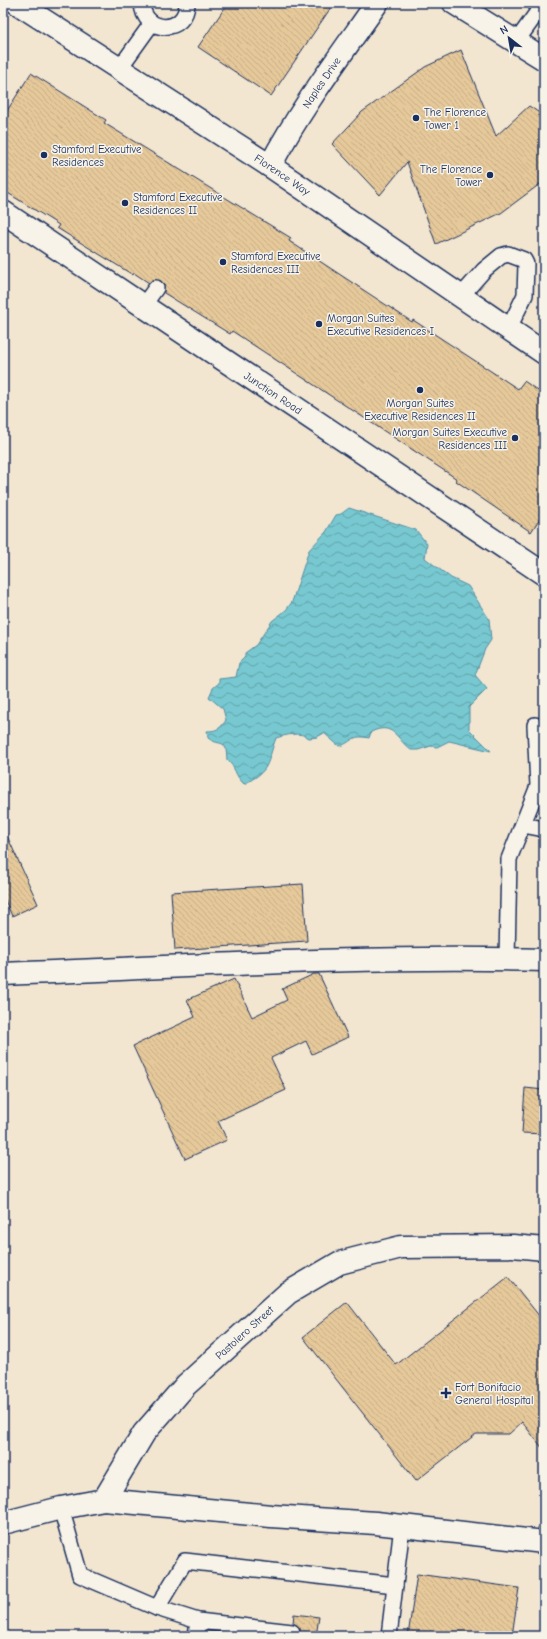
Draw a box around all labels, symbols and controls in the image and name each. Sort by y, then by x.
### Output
north arrow [489,18,529,58]
text: N [498,22,511,37]
street label: Naples Drive [299,54,344,111]
place label: The Florence Tower 1 [424,106,486,132]
marker: The Florence Tower 1 [411,113,421,123]
place label: Stamford Executive Residences [52,143,142,169]
marker: Stamford Executive Residences [39,150,49,160]
street label: Florence Way [252,151,313,198]
place label: The Florence Tower [420,163,483,189]
marker: The Florence Tower [485,170,495,180]
place label: Stamford Executive Residences II [133,191,223,217]
marker: Stamford Executive Residences II [120,198,130,208]
place label: Stamford Executive Residences III [231,250,321,276]
marker: Stamford Executive Residences III [218,257,228,267]
place label: Morgan Suites Executive Residences I [327,312,434,338]
marker: Morgan Suites Executive Residences I [314,319,324,329]
street label: Junction Road [242,369,305,417]
marker: Morgan Suites Executive Residences II [415,385,425,395]
place label: Morgan Suites Executive Residences II [364,397,476,423]
place label: Morgan Suites Executive Residences III [392,426,507,452]
marker: Morgan Suites Executive Residences III [510,433,520,443]
street label: Pastolero Street [213,1302,277,1362]
place label: Fort Bonifacio General Hospital [455,1381,533,1407]
marker: Fort Bonifacio General Hospital [440,1387,452,1399]

